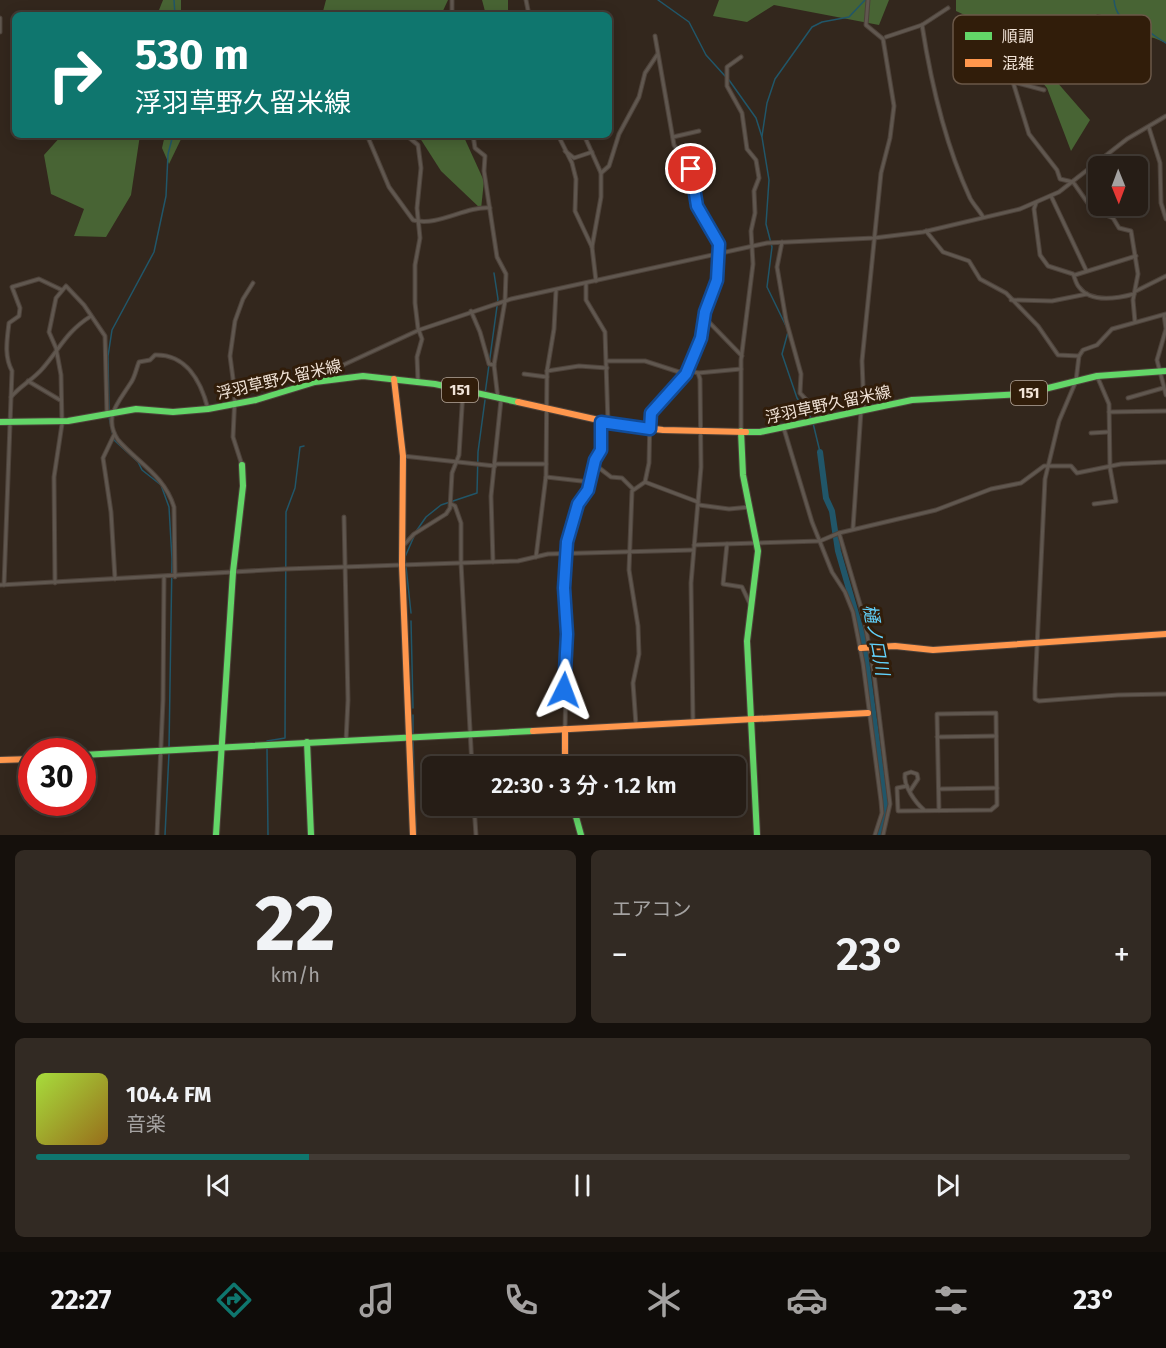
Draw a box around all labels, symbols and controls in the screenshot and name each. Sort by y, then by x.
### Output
legend [953,15,1151,84]
text: 順調 [1002,27,1034,46]
text: 530 m [135,30,249,80]
icon: right [36,36,114,114]
text: 混雑 [1002,54,1034,73]
text: 浮羽草野久留米線 [135,87,351,119]
pin [665,143,716,194]
icon: arrive [674,152,707,185]
north arrow [1088,156,1148,216]
map controls [1088,156,1148,216]
street label: 浮羽草野久留米線 [215,356,344,403]
road number: 151 [442,378,478,402]
road number: 151 [1011,381,1047,405]
street label: 浮羽草野久留米線 [764,382,893,427]
water label: 樋ノ口川 [858,603,894,679]
position arrow [532,658,596,722]
speed limit sign: 30 [18,738,96,816]
text: 22:30 · 3 分 · 1.2 km [491,772,677,799]
text: 22 [255,877,336,971]
text: エアコン [612,897,692,921]
text: 23° [836,928,905,982]
text: − [612,935,628,975]
text: + [1114,935,1130,975]
text: km/h [271,963,320,987]
text: 104.4 FM [126,1081,211,1108]
text: 音楽 [126,1112,166,1136]
icon: previous [202,1169,235,1202]
icon: pause [566,1169,599,1202]
icon: next [931,1169,964,1202]
icon: directions [213,1279,255,1321]
icon: music [356,1279,398,1321]
icon: phone [500,1279,542,1321]
icon: climate [643,1279,685,1321]
icon: car [786,1279,828,1321]
icon: filters [930,1279,972,1321]
text: 22:27 [51,1284,111,1316]
text: 23° [1073,1284,1115,1316]

